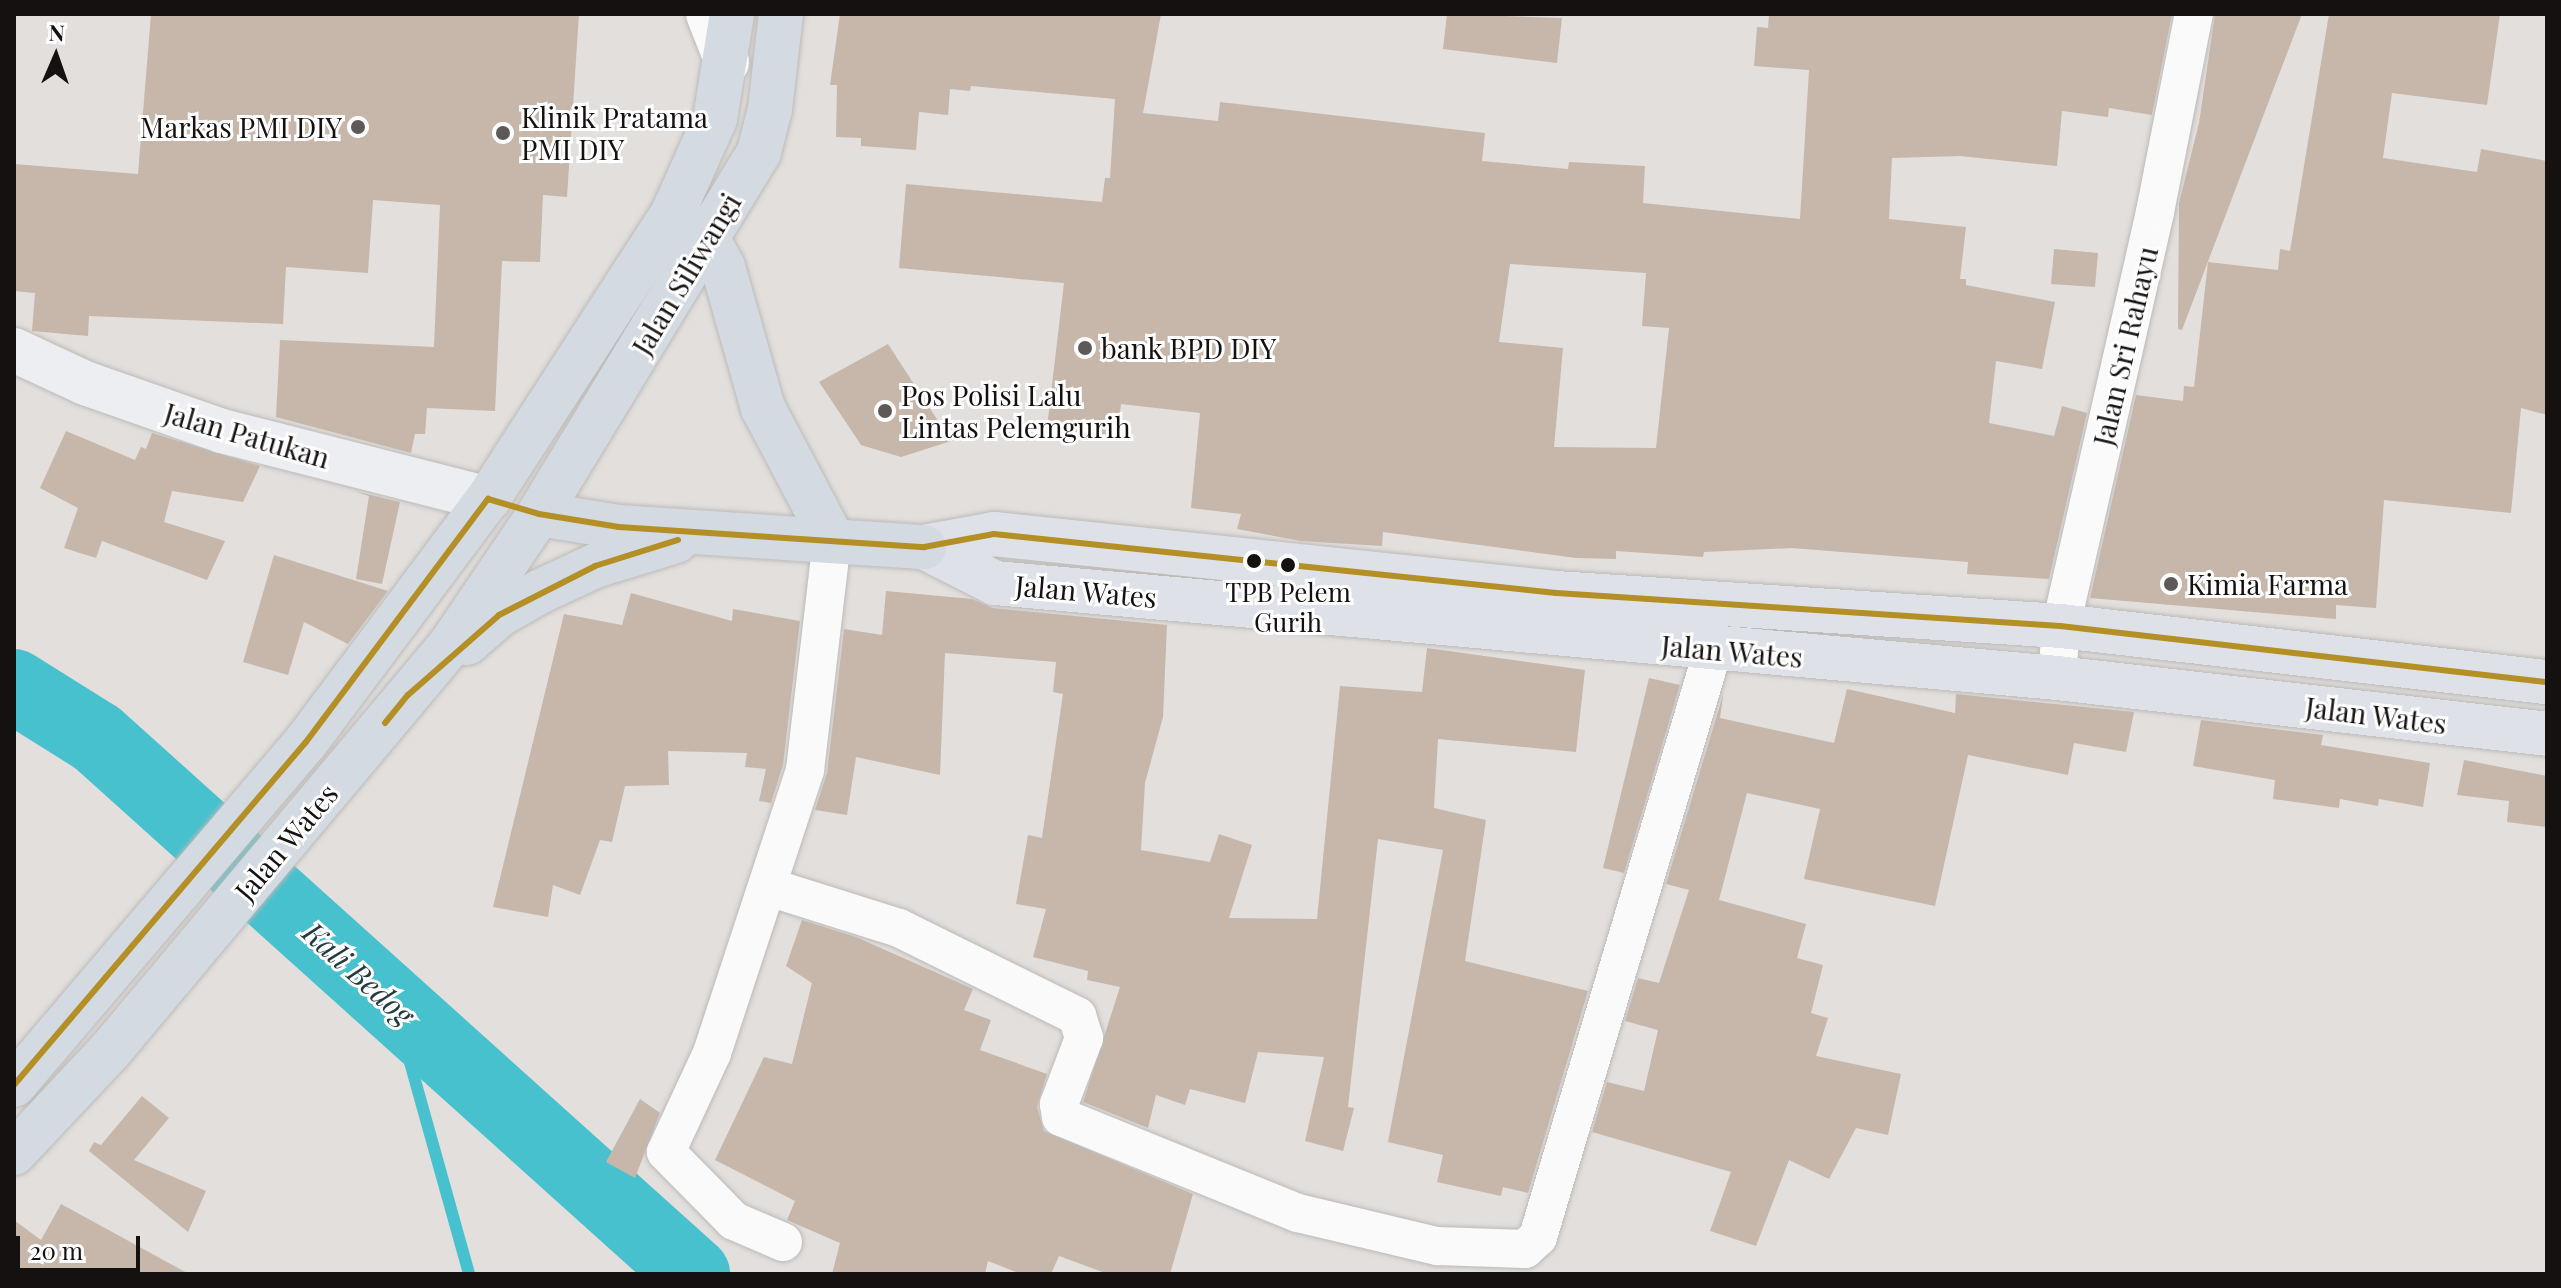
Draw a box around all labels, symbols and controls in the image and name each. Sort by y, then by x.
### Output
north arrow [16,16,96,96]
text: N [48,17,65,47]
place label: Klinik Pratama PMI DIY [521,100,708,166]
place label: Markas PMI DIY [140,110,342,144]
marker: Markas PMI DIY [349,118,367,136]
marker: Klinik Pratama PMI DIY [492,122,514,144]
street label: Jalan Siliwangi [625,187,747,361]
street label: Jalan Sri Rahayu [2086,243,2164,449]
place label: bank BPD DIY [1101,331,1277,365]
marker: bank BPD DIY [1076,339,1094,357]
place label: Pos Polisi Lalu Lintas Pelemgurih [901,378,1131,444]
street label: Jalan Patukan [161,395,333,475]
marker: Pos Polisi Lalu Lintas Pelemgurih [876,402,894,420]
unlabelled marker [1246,553,1262,569]
marker: TPB Pelem Gurih [1280,557,1296,573]
place label: Kimia Farma [2187,567,2348,601]
street label: Jalan Wates [1014,568,1158,614]
marker: Kimia Farma [2162,575,2180,593]
place label: TPB Pelem Gurih [1225,576,1351,638]
street label: Jalan Wates [1660,628,1804,674]
street label: Jalan Wates [2303,690,2449,740]
street label: Jalan Wates [227,777,345,907]
water label: Kali Bedog [296,914,422,1032]
scale bar [20,1220,144,1270]
text: 20 m [30,1234,83,1266]

